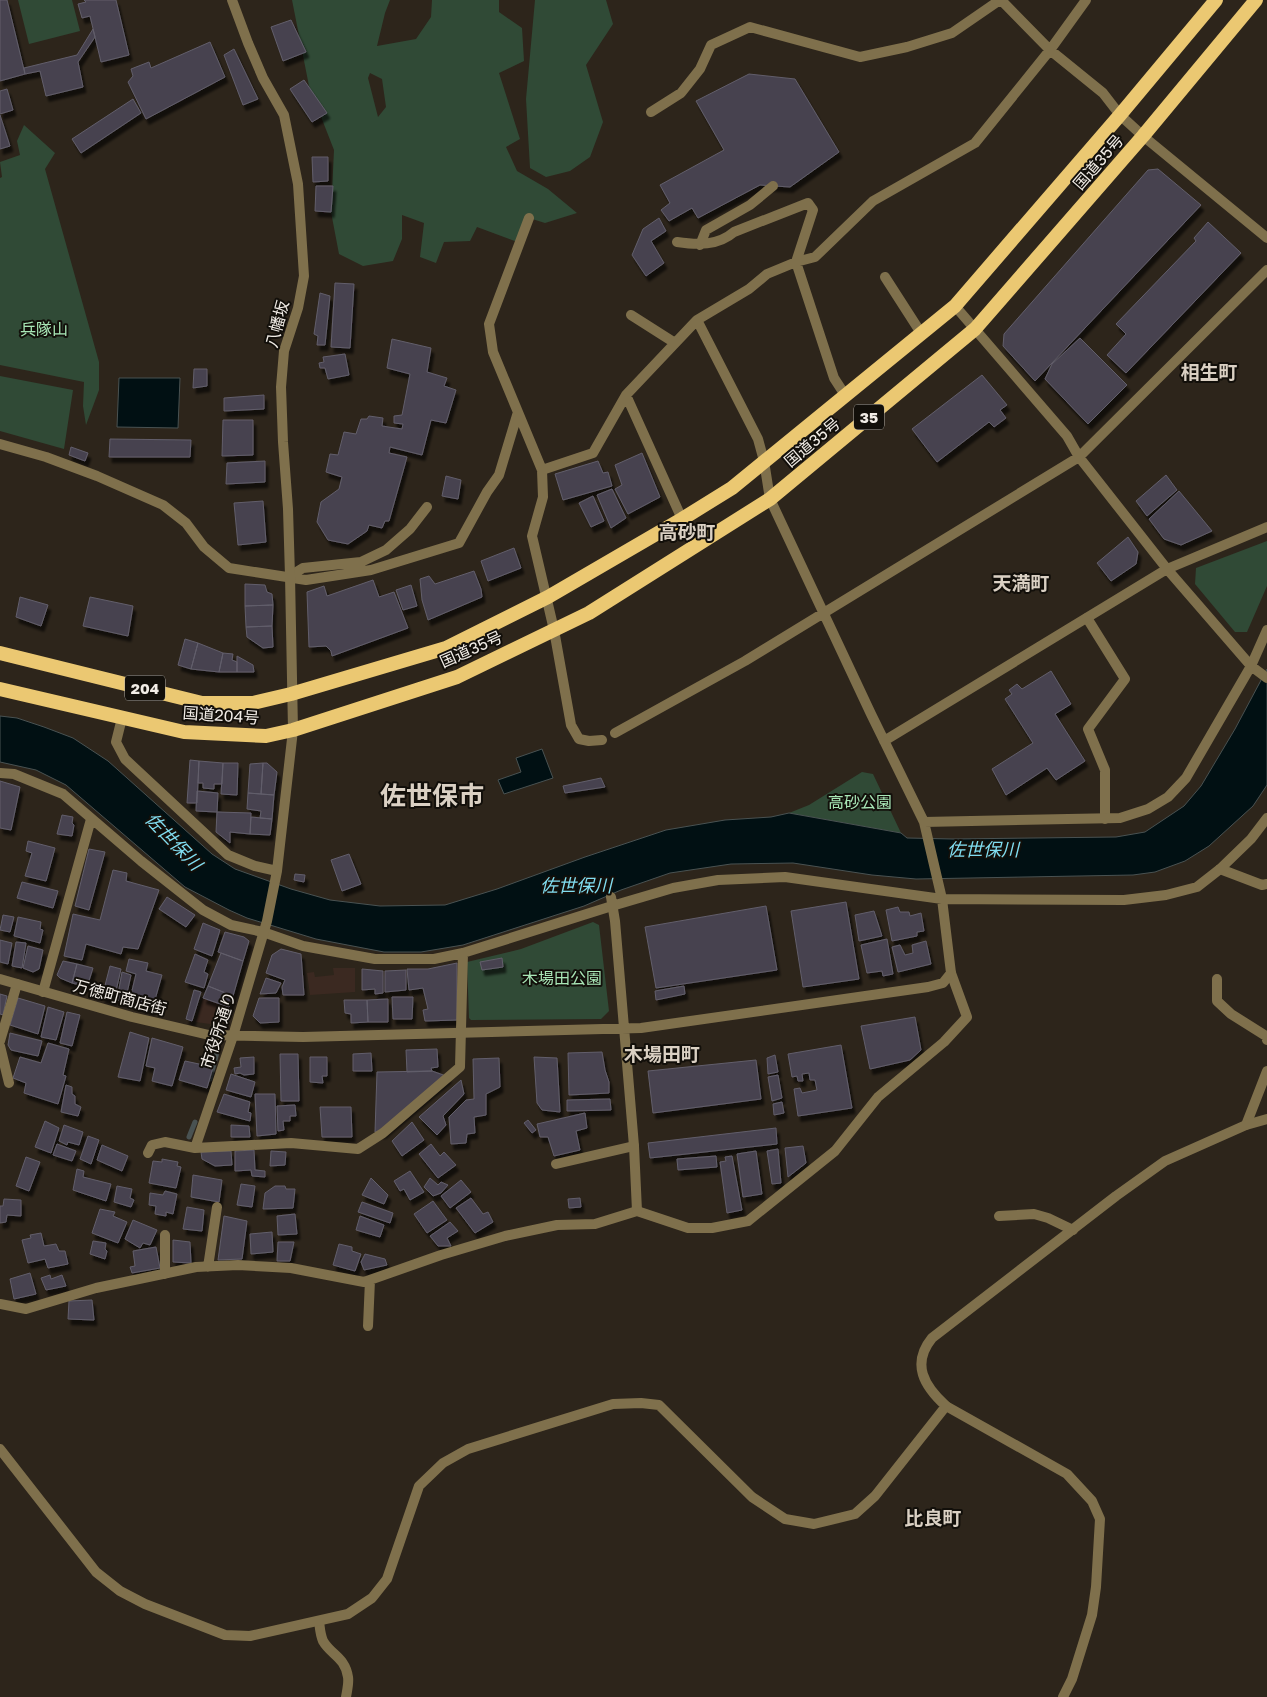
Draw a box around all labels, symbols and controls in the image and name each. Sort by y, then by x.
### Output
street label: 国道35号 [1069,130,1127,194]
street label: 八幡坂 [261,298,293,350]
park label: 兵隊山 [20,319,68,339]
district label: 相生町 [1180,360,1238,383]
road number: 35 [854,404,884,430]
street label: 国道35号 [780,413,844,471]
district label: 高砂町 [658,520,716,543]
district label: 天満町 [992,571,1050,594]
street label: 国道35号 [436,626,506,672]
road number: 204 [125,676,165,700]
street label: 国道204号 [182,702,260,728]
district label: 佐世保市 [380,780,484,811]
park label: 高砂公園 [828,792,892,812]
water label: 佐世保川 [141,807,208,876]
water label: 佐世保川 [947,838,1021,860]
water label: 佐世保川 [540,874,614,896]
park label: 木場田公園 [522,968,602,988]
street label: 万徳町商店街 [71,975,169,1019]
street label: 市役所通り [196,989,240,1071]
district label: 木場田町 [624,1042,700,1065]
district label: 比良町 [904,1506,962,1529]

